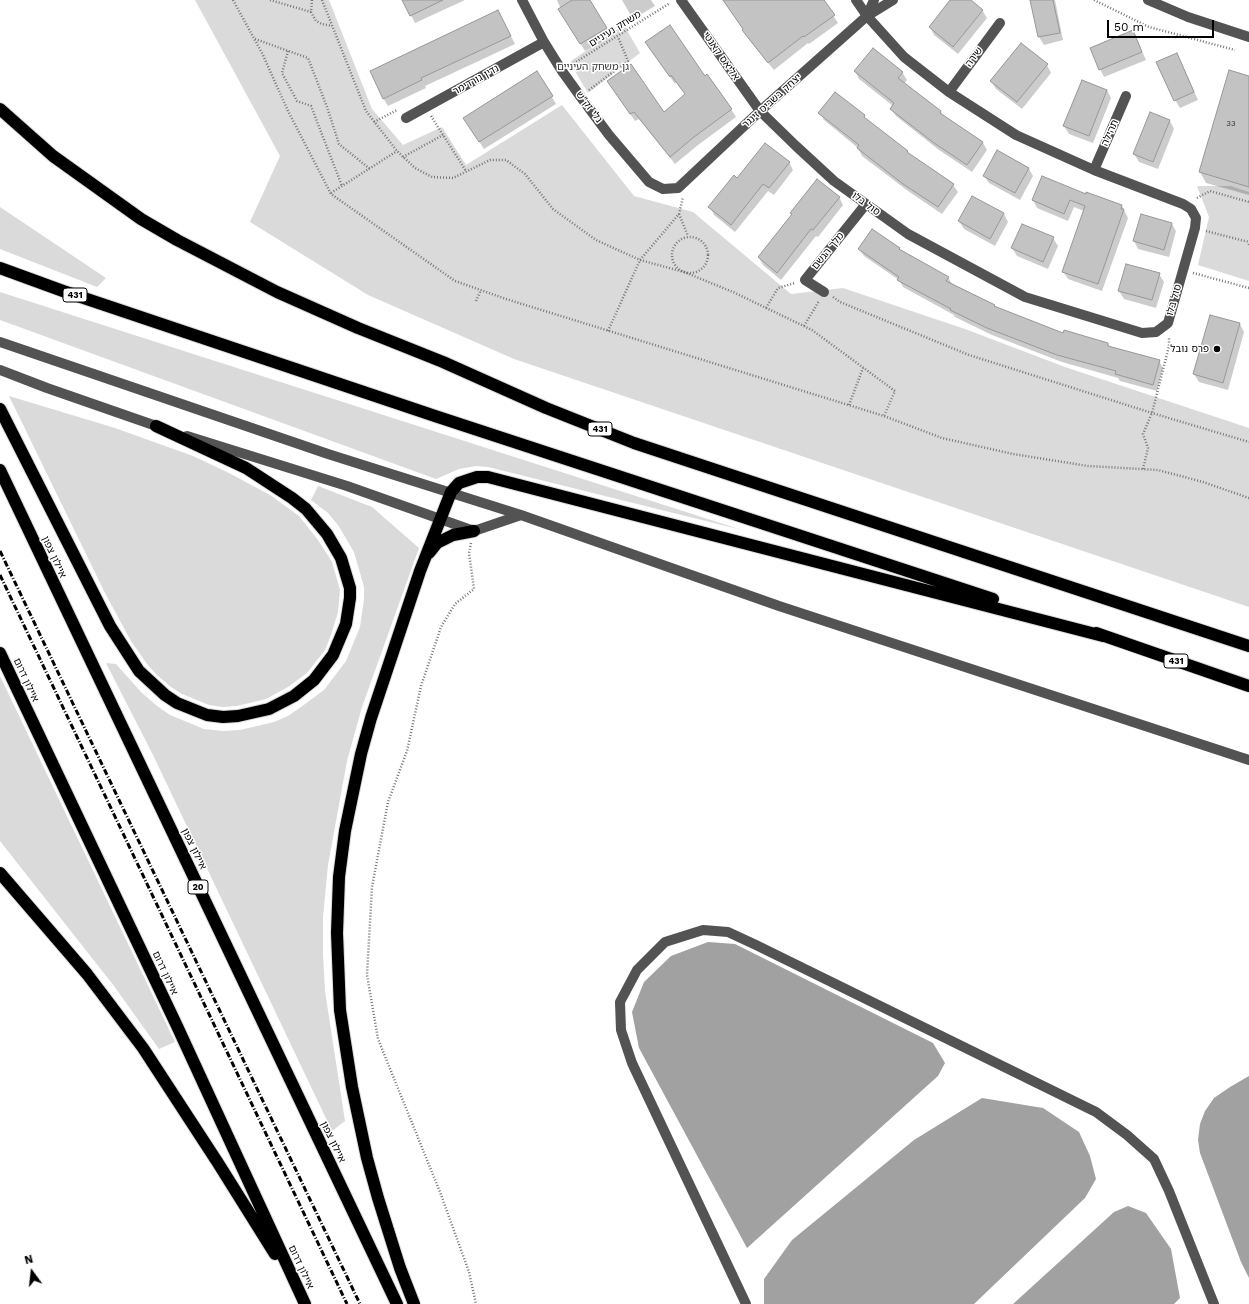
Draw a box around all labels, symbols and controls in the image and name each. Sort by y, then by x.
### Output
street label: משחק נעיניים [587,8,643,50]
scale bar [1109,12,1216,38]
text: 50 m [1114,20,1144,34]
street label: אליאס קאנטי [700,30,742,82]
street label: שירה [963,45,985,69]
park label: גן משחק העיניים [557,61,629,73]
street label: נדין גורדימר [451,62,501,98]
street label: יצחק בשביס זינגר [740,71,804,131]
street label: נלי זק"ש [573,89,605,125]
street label: תהילה [1099,118,1121,148]
house number: 33 [1226,119,1236,129]
street label: סול בלו [850,190,882,218]
street label: מלך הגשם [809,230,847,272]
street label: סול בלו [1164,283,1184,317]
road number: 431 [63,288,87,302]
place label: פרס נובל [1170,343,1209,355]
marker: פרס נובל [1212,344,1222,354]
road number: 431 [588,422,612,436]
street label: איילון צפון [39,534,69,580]
road number: 431 [1164,654,1188,668]
street label: איילון דרום [11,656,41,704]
street label: איילון צפון [179,826,209,872]
road number: 20 [188,880,208,894]
street label: איילון דרום [150,949,180,997]
street label: איילון צפון [318,1119,348,1165]
street label: איילון דרום [286,1243,316,1291]
north arrow [12,1252,52,1292]
text: N [23,1253,34,1267]

